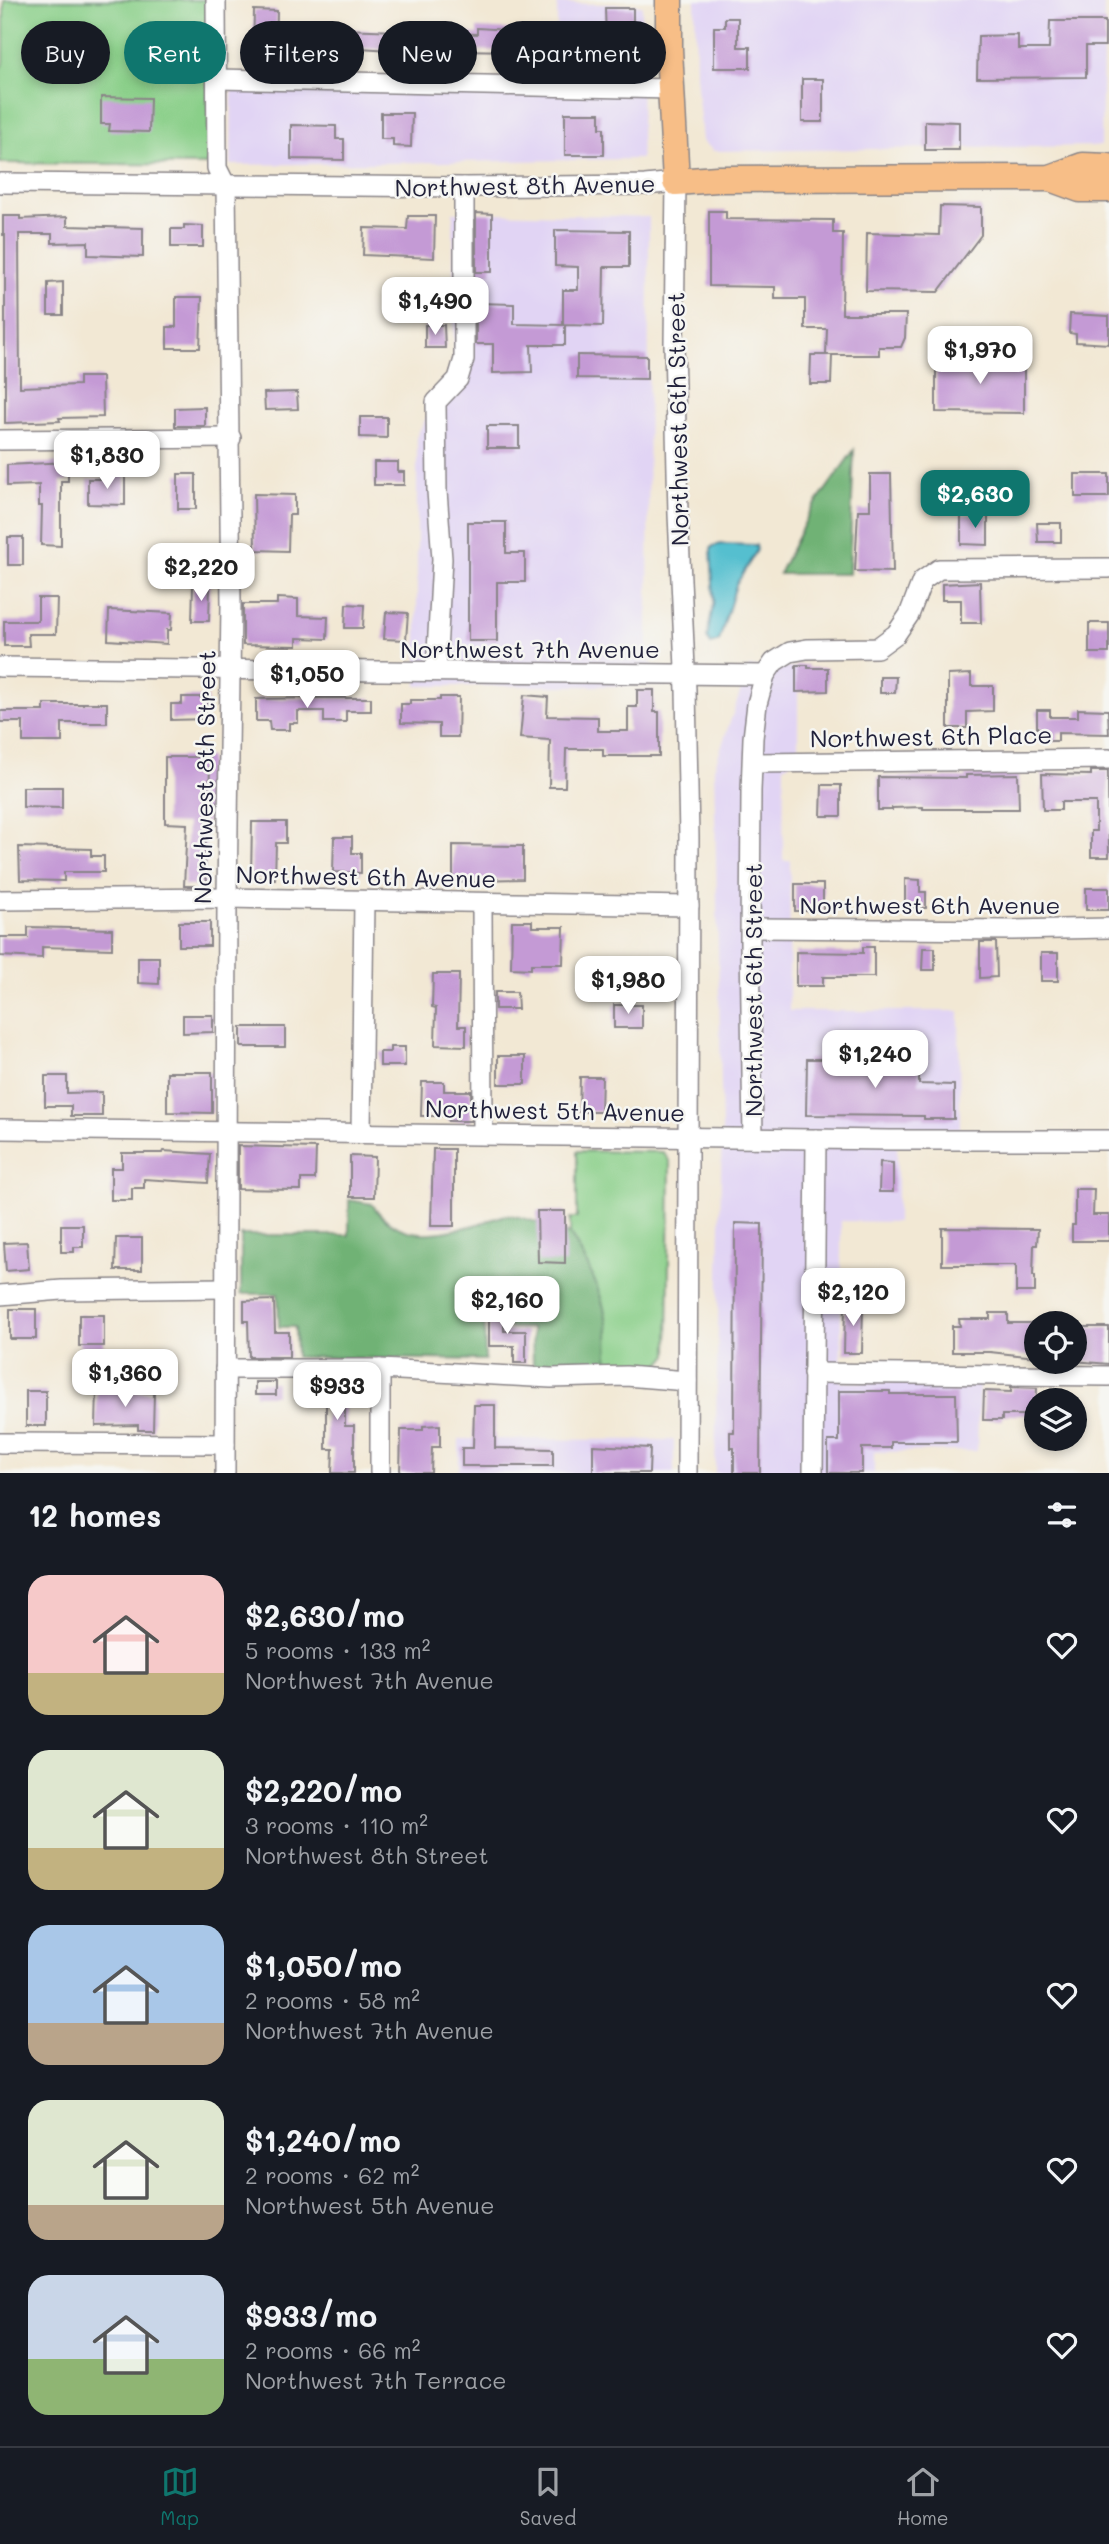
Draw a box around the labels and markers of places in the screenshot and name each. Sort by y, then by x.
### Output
pin: $1,490 [378,278,492,337]
pin: $1,970 [923,326,1037,386]
pin: $1,830 [50,432,164,491]
pin: $2,630 [918,470,1032,530]
pin: $2,220 [144,544,258,603]
pin: $1,050 [250,650,364,710]
pin: $1,980 [571,956,685,1016]
pin: $1,240 [818,1030,932,1090]
pin: $2,120 [796,1268,910,1328]
pin: $2,160 [450,1276,564,1336]
pin: $1,360 [68,1350,182,1409]
pin: $933 [296,1362,378,1422]

